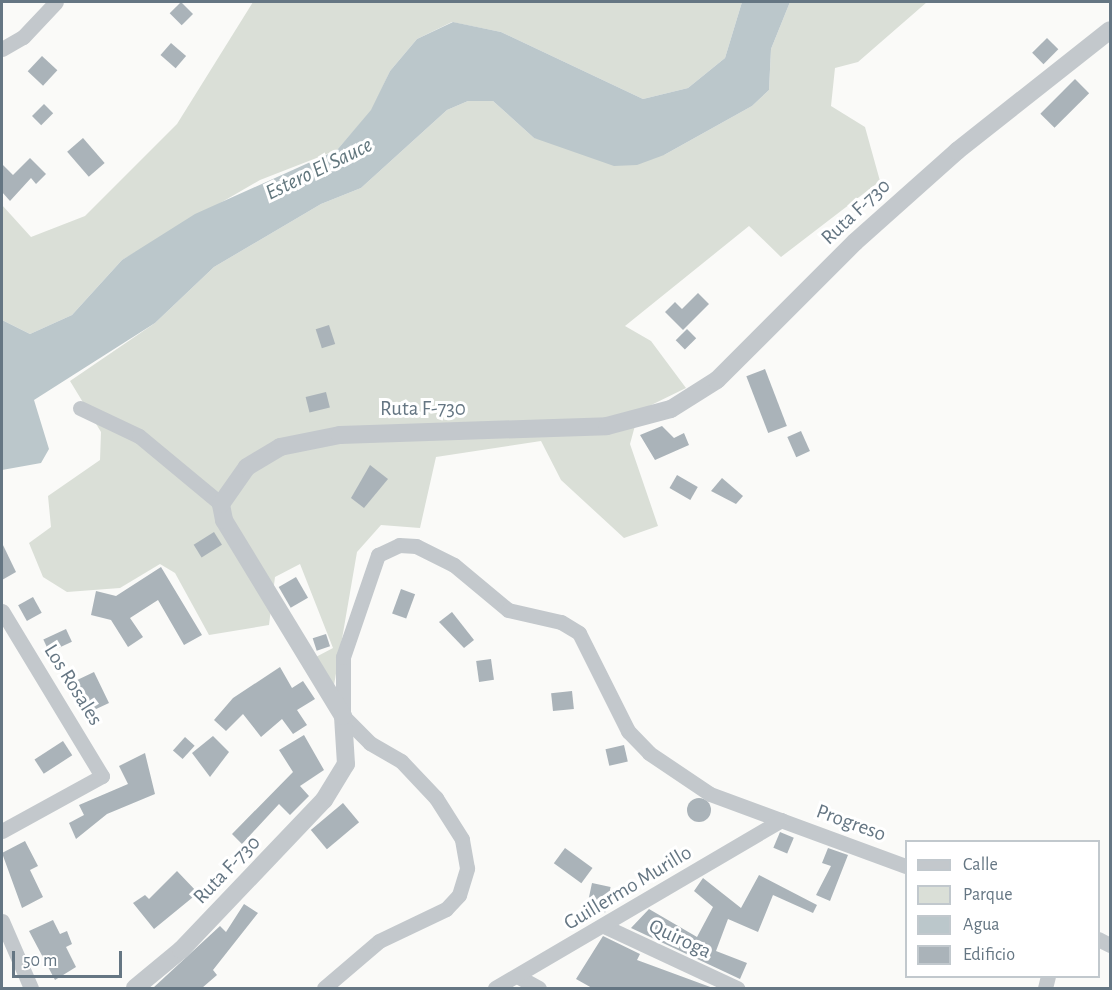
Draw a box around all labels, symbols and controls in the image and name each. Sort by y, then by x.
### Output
water label: Estero El Sauce [261,132,377,206]
street label: Ruta F-730 [816,174,896,250]
street label: Ruta F-730 [380,396,466,422]
street label: Los Rosales [38,640,108,730]
street label: Progreso [813,799,889,847]
street label: Ruta F-730 [188,830,266,910]
street label: Guillermo Murillo [560,840,696,936]
legend [905,840,1100,978]
text: Calle [963,856,998,874]
text: Parque [963,886,1012,904]
street label: Quiroga [645,914,715,964]
text: Agua [963,916,1000,934]
scale bar [15,939,124,977]
text: Edificio [963,946,1015,964]
text: 50 m [23,952,57,970]

